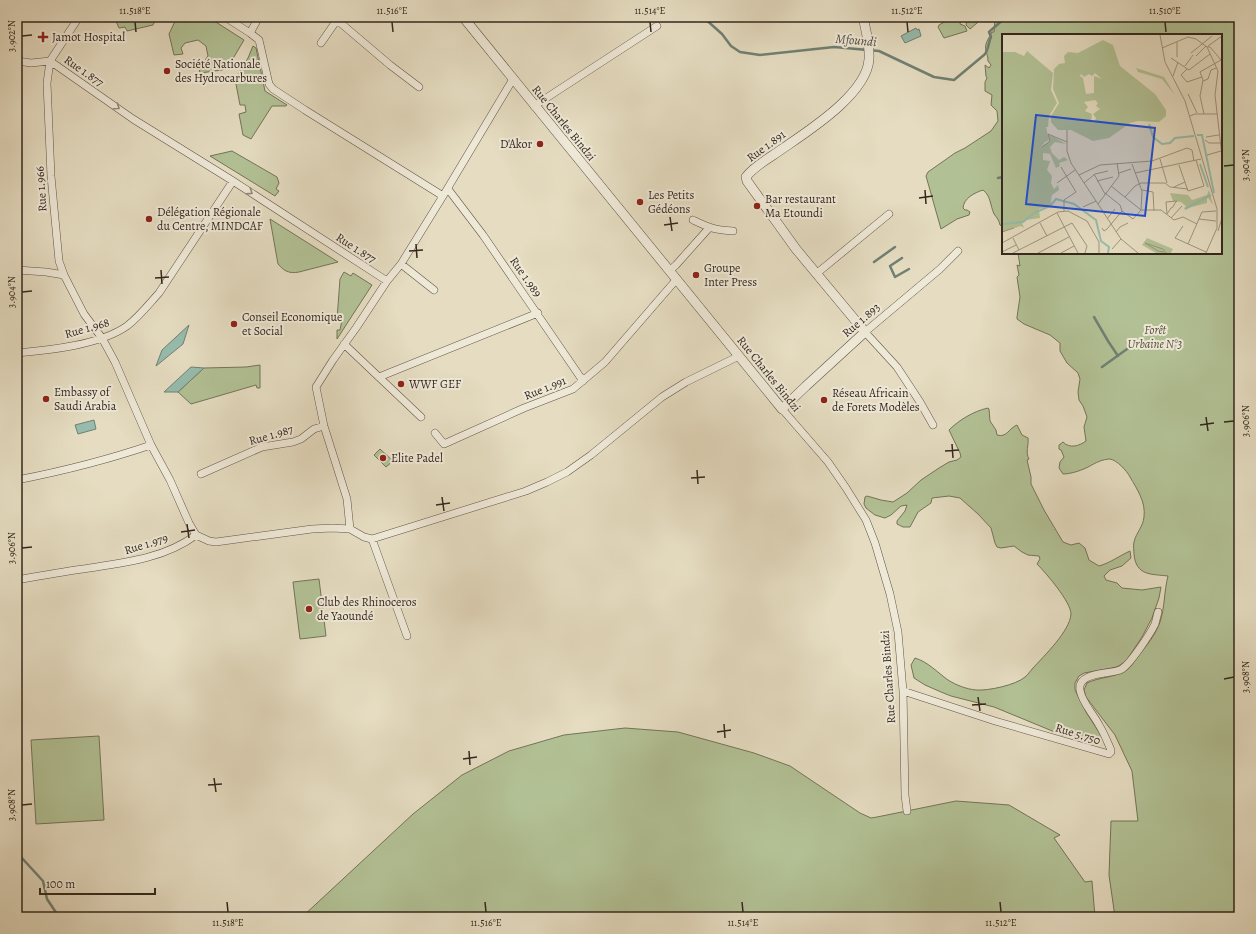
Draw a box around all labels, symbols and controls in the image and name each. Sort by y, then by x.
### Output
text: 11.518°E [119,4,151,17]
text: 11.516°E [376,4,408,17]
text: 11.514°E [634,4,666,17]
text: 11.512°E [891,4,923,17]
text: 11.510°E [1149,4,1181,17]
text: 3.902°N [5,20,18,52]
place label: Jamot Hospital [52,29,125,45]
water label: Mfoundi [835,30,878,50]
marker: Jamot Hospital [37,31,49,43]
inset map [1002,34,1222,254]
street label: Rue 1.877 [61,52,108,91]
place label: Société Nationale des Hydrocarbures [175,56,267,86]
marker: Société Nationale des Hydrocarbures [162,66,172,76]
street label: Rue Charles Bindzi [528,82,600,164]
one-way arrow [112,102,119,109]
street label: Rue 1.891 [743,126,789,166]
place label: D'Akor [500,136,532,152]
marker: D'Akor [535,139,545,149]
text: 3.904°N [1239,149,1252,181]
street label: Rue 1.966 [31,165,51,212]
one-way arrow [246,187,253,195]
place label: Les Petits Gédéons [648,187,694,217]
place label: Bar restaurant Ma Etoundi [765,191,836,221]
marker: Les Petits Gédéons [635,197,645,207]
marker: Bar restaurant Ma Etoundi [752,201,762,211]
place label: Délégation Régionale du Centre, MINDCAF [157,204,263,234]
marker: Délégation Régionale du Centre, MINDCAF [144,214,154,224]
street label: Rue 1.877 [333,229,380,267]
street label: Rue 1.989 [506,254,546,300]
place label: Groupe Inter Press [704,260,757,290]
marker: Groupe Inter Press [691,270,701,280]
text: 3.904°N [5,276,18,308]
street label: Rue 1.893 [839,299,883,341]
place label: Conseil Economique et Social [242,309,342,339]
street label: Rue 1.968 [63,314,111,342]
marker: Conseil Economique et Social [229,319,239,329]
park label: Forêt Urbaine N°3 [1128,322,1183,352]
street label: Rue Charles Bindzi [733,333,805,415]
street label: Rue 1.991 [522,372,568,404]
place label: WWF GEF [408,376,461,392]
marker: WWF GEF [396,379,406,389]
place label: Embassy of Saudi Arabia [54,384,117,414]
place label: Réseau Africain de Forets Modèles [832,385,920,415]
marker: Embassy of Saudi Arabia [41,394,51,404]
marker: Réseau Africain de Forets Modèles [819,395,829,405]
text: 3.906°N [1239,405,1252,437]
street label: Rue 1.987 [247,421,296,449]
place label: Elite Padel [391,450,443,466]
marker: Elite Padel [378,453,388,463]
street label: Rue 1.979 [122,530,170,558]
text: 3.906°N [5,532,18,564]
place label: Club des Rhinoceros de Yaoundé [317,594,417,624]
marker: Club des Rhinoceros de Yaoundé [304,604,314,614]
street label: Rue Charles Bindzi [877,630,899,724]
text: 3.908°N [1239,661,1252,693]
street label: Rue 5.750 [1053,720,1103,748]
text: 3.908°N [5,789,18,821]
scale bar [40,870,155,896]
text: 100 m [46,876,75,892]
text: 11.518°E [212,916,244,929]
text: 11.516°E [470,916,502,929]
text: 11.514°E [727,916,759,929]
text: 11.512°E [985,916,1017,929]

